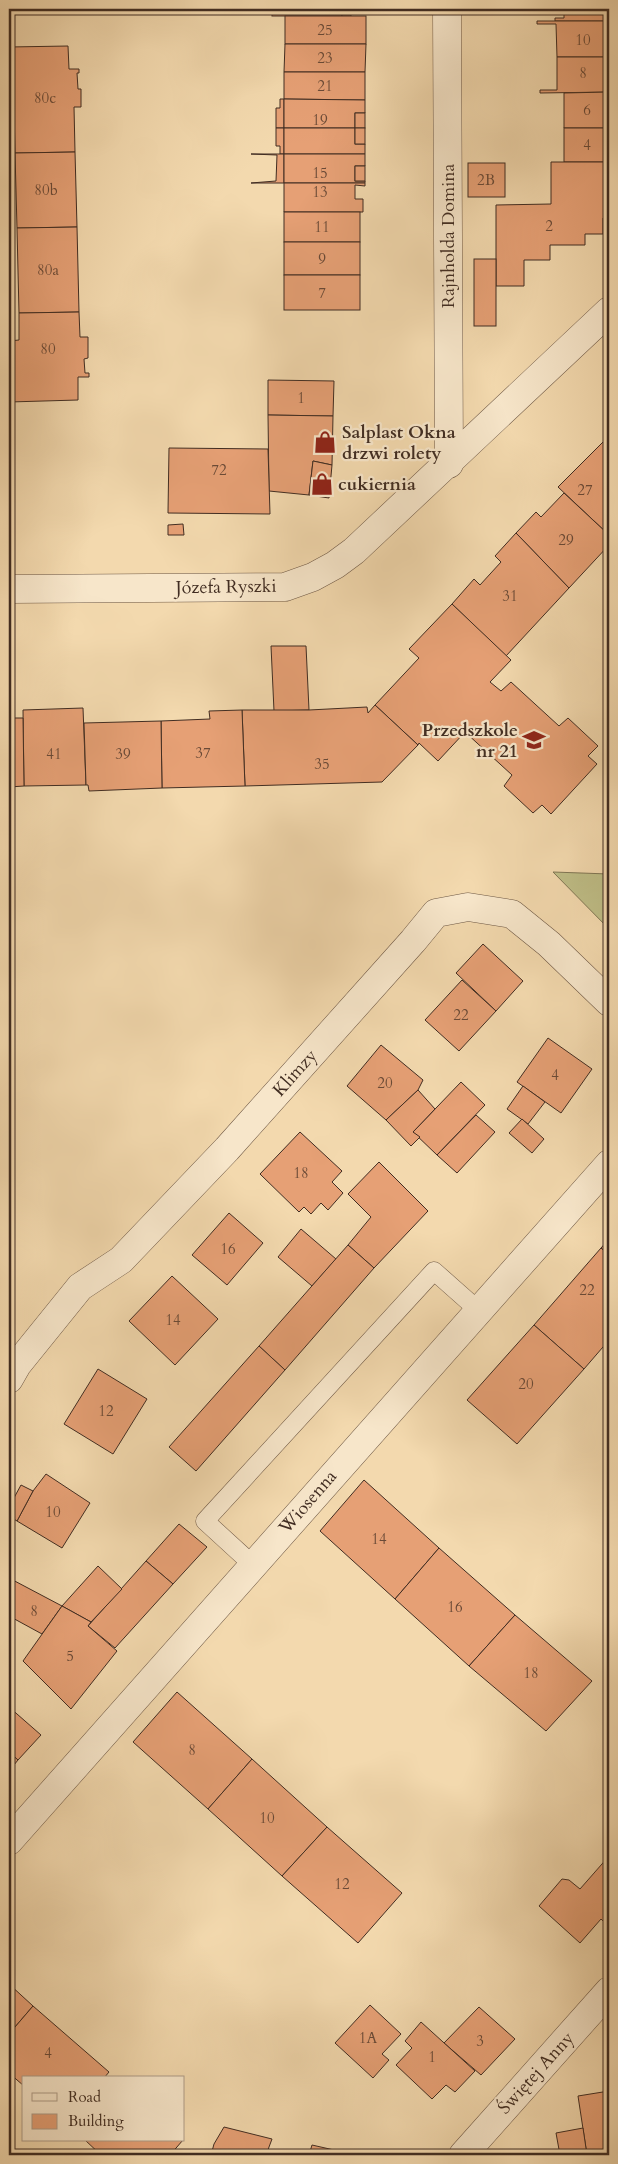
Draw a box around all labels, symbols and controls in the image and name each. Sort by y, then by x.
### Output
house number: 25 [317,20,333,40]
house number: 10 [575,30,591,50]
house number: 23 [317,48,333,68]
house number: 8 [579,63,587,83]
house number: 21 [317,76,333,96]
house number: 80c [34,88,56,108]
house number: 6 [583,100,591,120]
house number: 19 [312,110,328,130]
house number: 4 [583,135,591,155]
house number: 15 [312,163,328,183]
street label: Rajnholda Domina [436,163,461,308]
house number: 2B [477,170,495,190]
house number: 80b [34,180,58,200]
house number: 13 [312,182,328,202]
house number: 2 [545,216,553,236]
house number: 11 [314,217,330,237]
house number: 9 [318,249,326,269]
house number: 80a [37,260,59,280]
house number: 7 [318,283,326,303]
house number: 80 [40,339,56,359]
house number: 1 [297,388,305,408]
place label: Salplast Okna drzwi rolety [342,420,456,466]
shop icon: Salplast Okna drzwi rolety [312,429,338,455]
house number: 72 [211,460,227,480]
shop icon: cukiernia [309,471,335,497]
place label: cukiernia [338,472,416,497]
house number: 27 [577,480,593,500]
house number: 29 [558,530,574,550]
street label: Józefa Ryszki [172,574,277,600]
house number: 31 [502,586,518,606]
place label: Przedszkole nr 21 [422,718,518,764]
school or university icon: Przedszkole nr 21 [521,727,547,753]
house number: 37 [195,743,211,763]
house number: 41 [46,744,62,764]
house number: 39 [115,744,131,764]
house number: 35 [314,754,330,774]
house number: 22 [453,1005,469,1025]
street label: Klimzy [267,1044,323,1102]
house number: 4 [551,1065,559,1085]
house number: 20 [377,1073,393,1093]
house number: 18 [293,1163,309,1183]
house number: 16 [220,1239,236,1259]
house number: 22 [579,1280,595,1300]
house number: 14 [165,1310,181,1330]
house number: 20 [518,1374,534,1394]
house number: 12 [98,1401,114,1421]
street label: Wiosenna [273,1465,343,1540]
house number: 10 [45,1502,61,1522]
house number: 14 [371,1529,387,1549]
house number: 16 [447,1597,463,1617]
house number: 8 [30,1601,38,1621]
house number: 5 [66,1646,74,1666]
house number: 18 [523,1663,539,1683]
house number: 8 [188,1740,196,1760]
house number: 10 [259,1808,275,1828]
house number: 12 [334,1874,350,1894]
street label: Świętej Anny [492,2026,580,2120]
house number: 1A [359,2028,378,2048]
house number: 3 [476,2031,484,2051]
house number: 4 [44,2043,52,2063]
house number: 1 [428,2047,436,2067]
legend [22,2076,185,2142]
text: Road [68,2087,101,2107]
text: Building [68,2111,124,2131]

